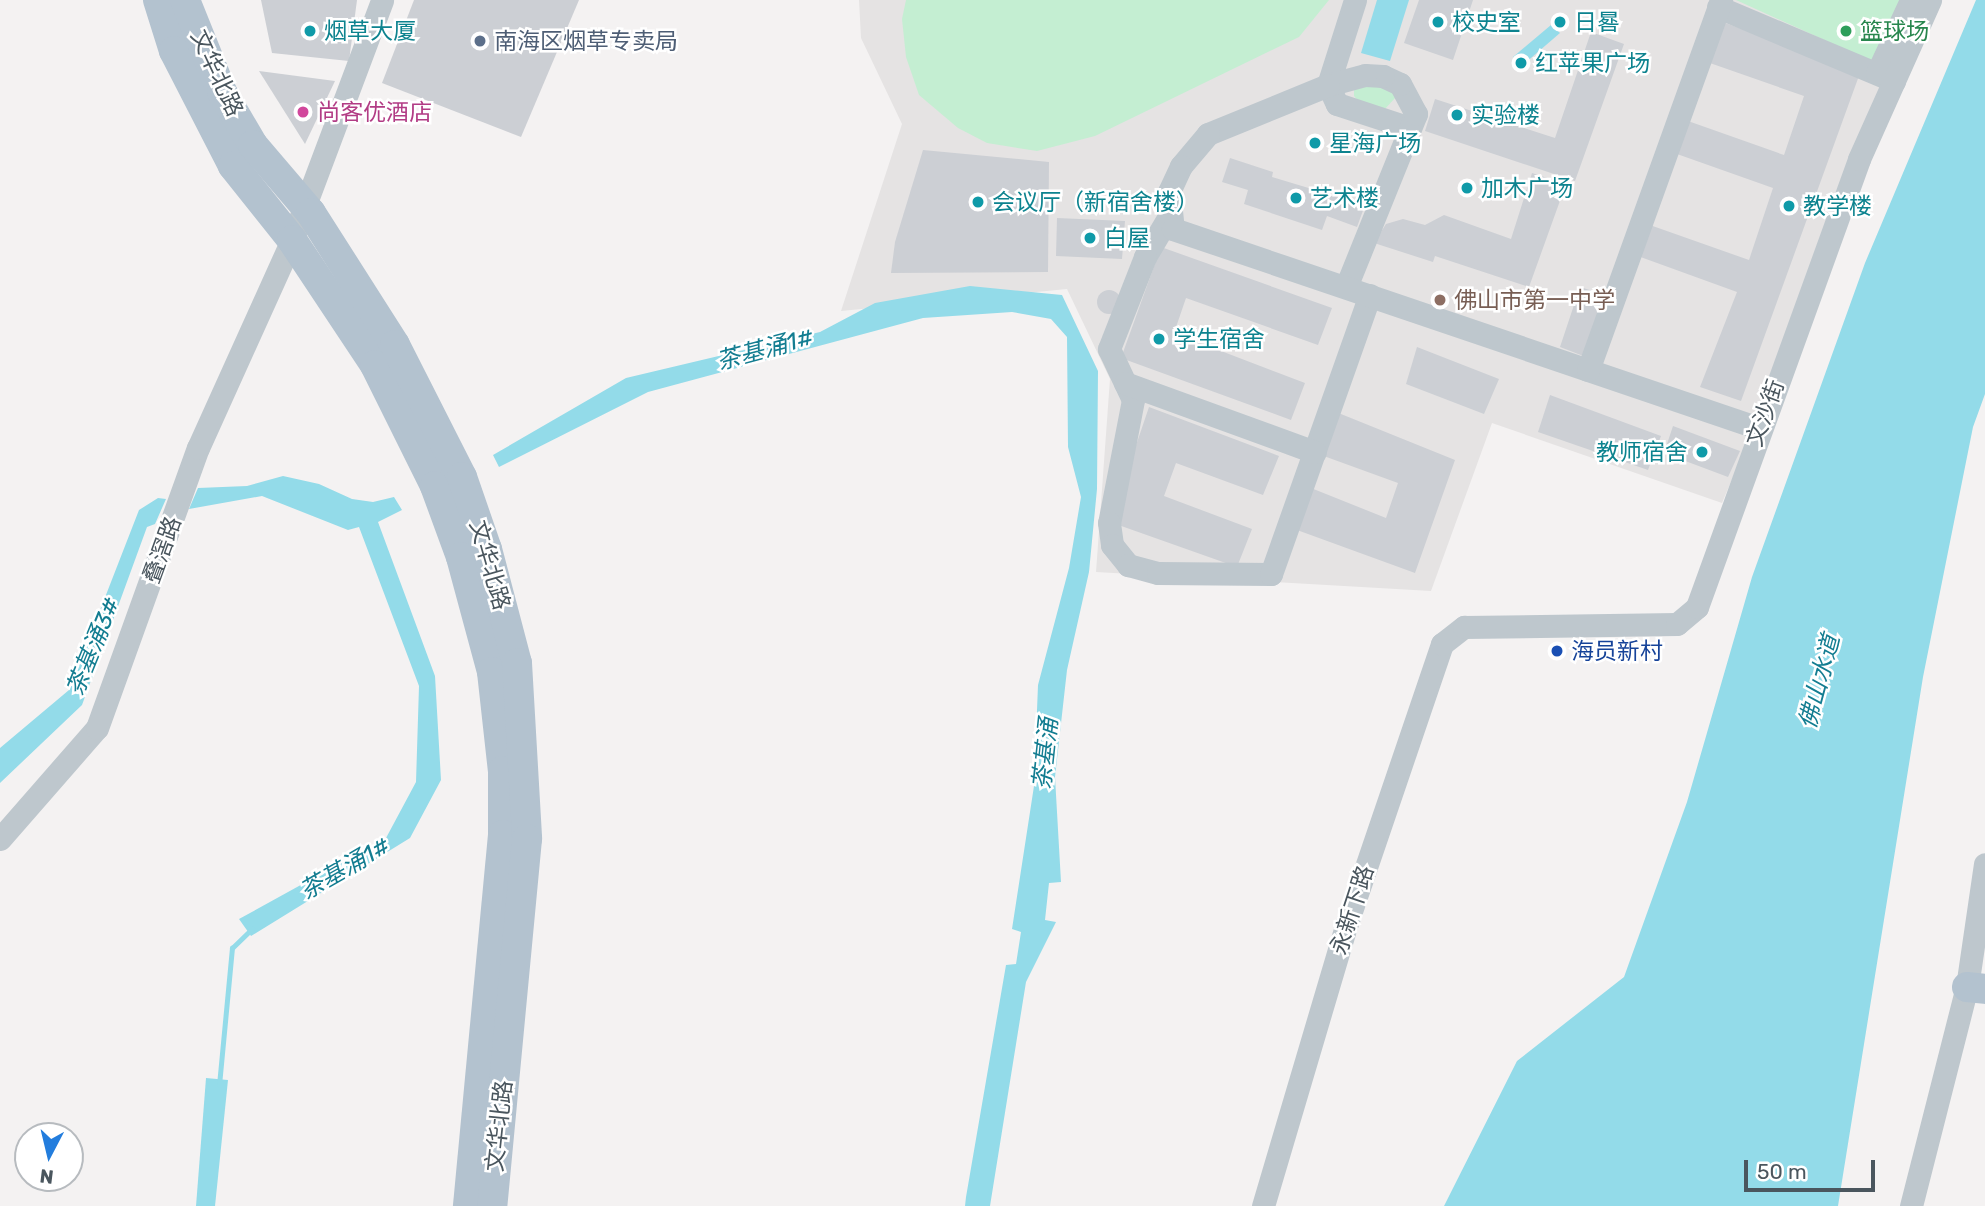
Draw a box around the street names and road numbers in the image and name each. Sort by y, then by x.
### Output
street label: 文华北路 [185,25,249,121]
street label: 文沙街 [1740,376,1790,450]
street label: 叠滘路 [137,513,187,587]
street label: 文华北路 [464,517,516,613]
street label: 永新下路 [1325,862,1379,958]
street label: 文华北路 [480,1079,518,1173]

